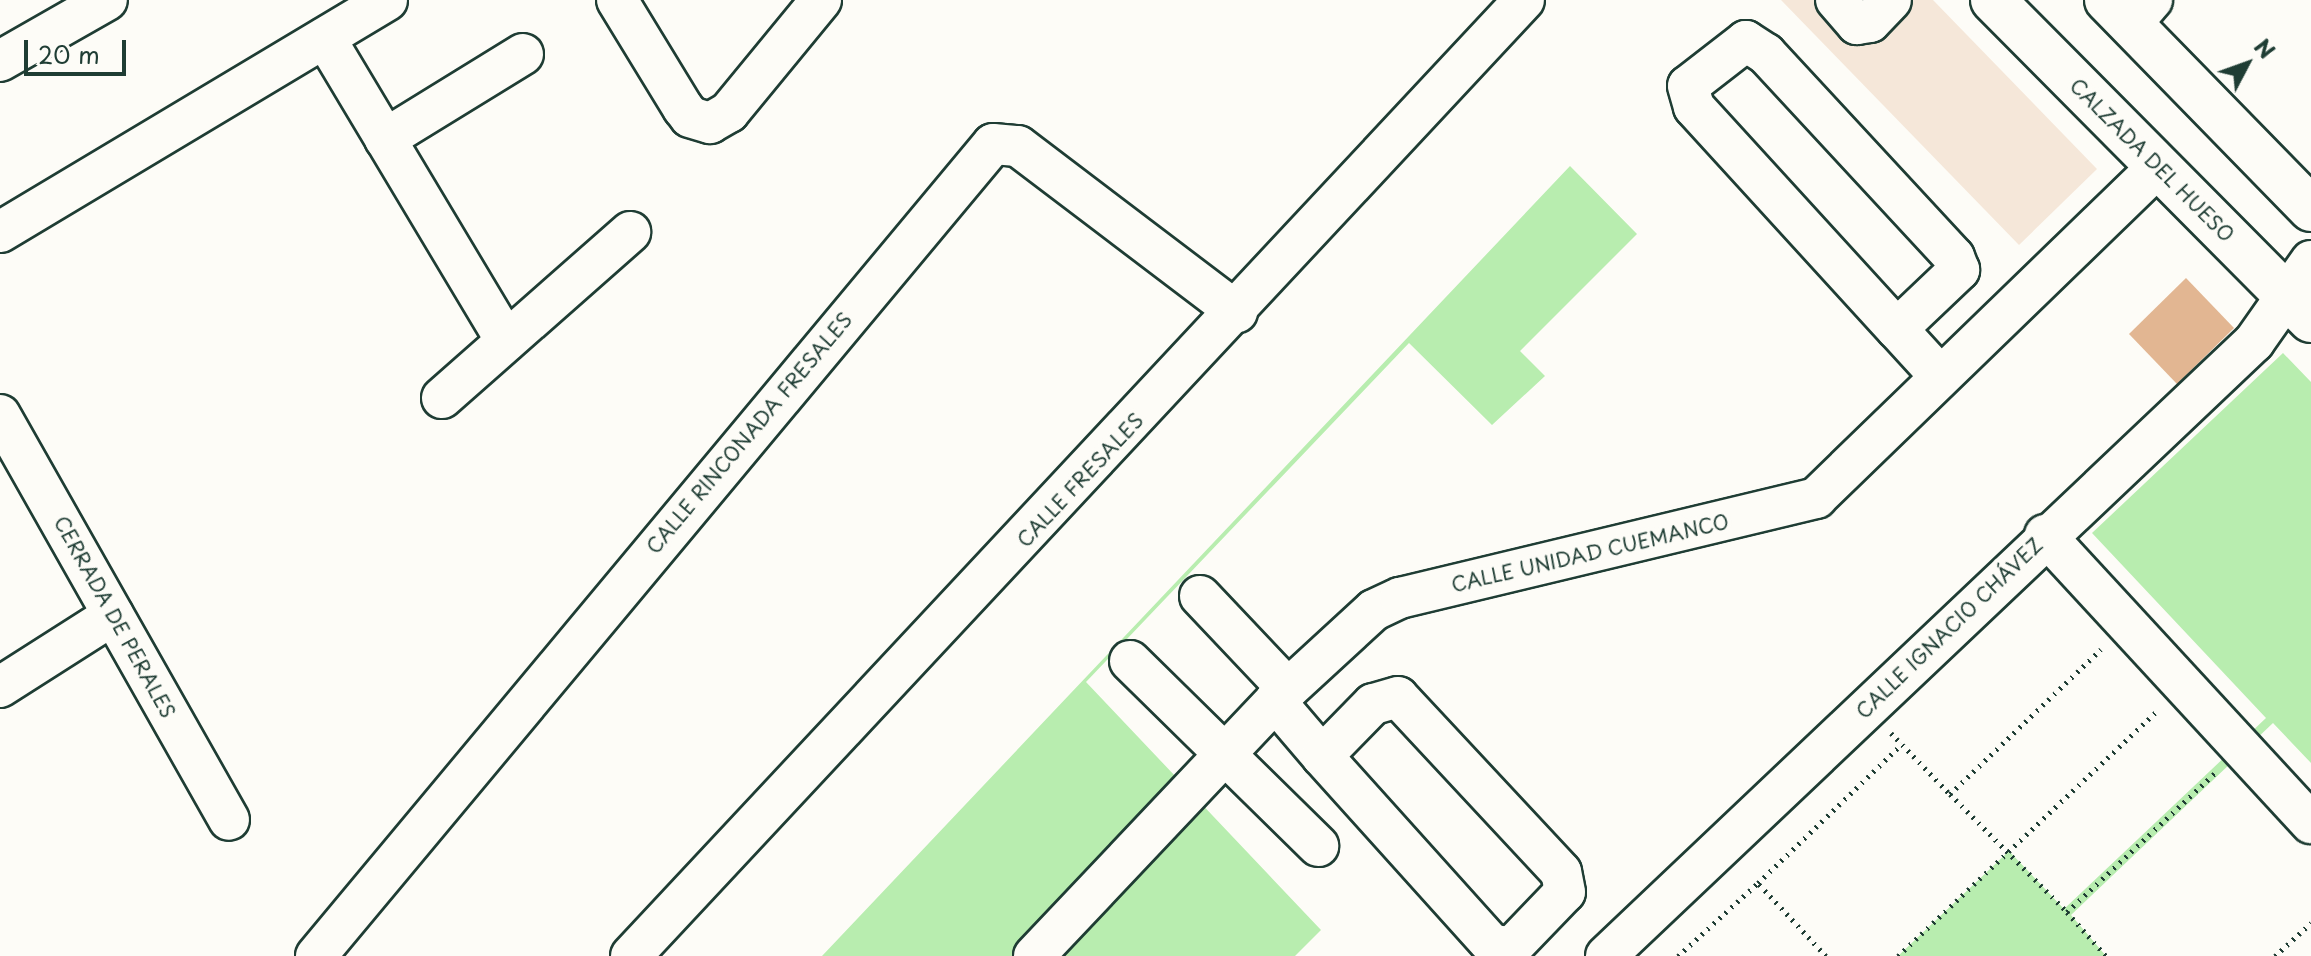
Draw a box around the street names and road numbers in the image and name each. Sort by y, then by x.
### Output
street label: CALZADA DEL HUESO [2064,72,2240,248]
street label: CALLE RINCONADA FRESALES [640,307,858,559]
street label: CALLE FRESALES [1011,408,1149,552]
street label: CERRADA DE PERALES [48,509,182,725]
street label: CALLE UNIDAD CUEMANCO [1448,509,1732,597]
street label: CALLE IGNACIO CHÁVEZ [1849,531,2049,725]

